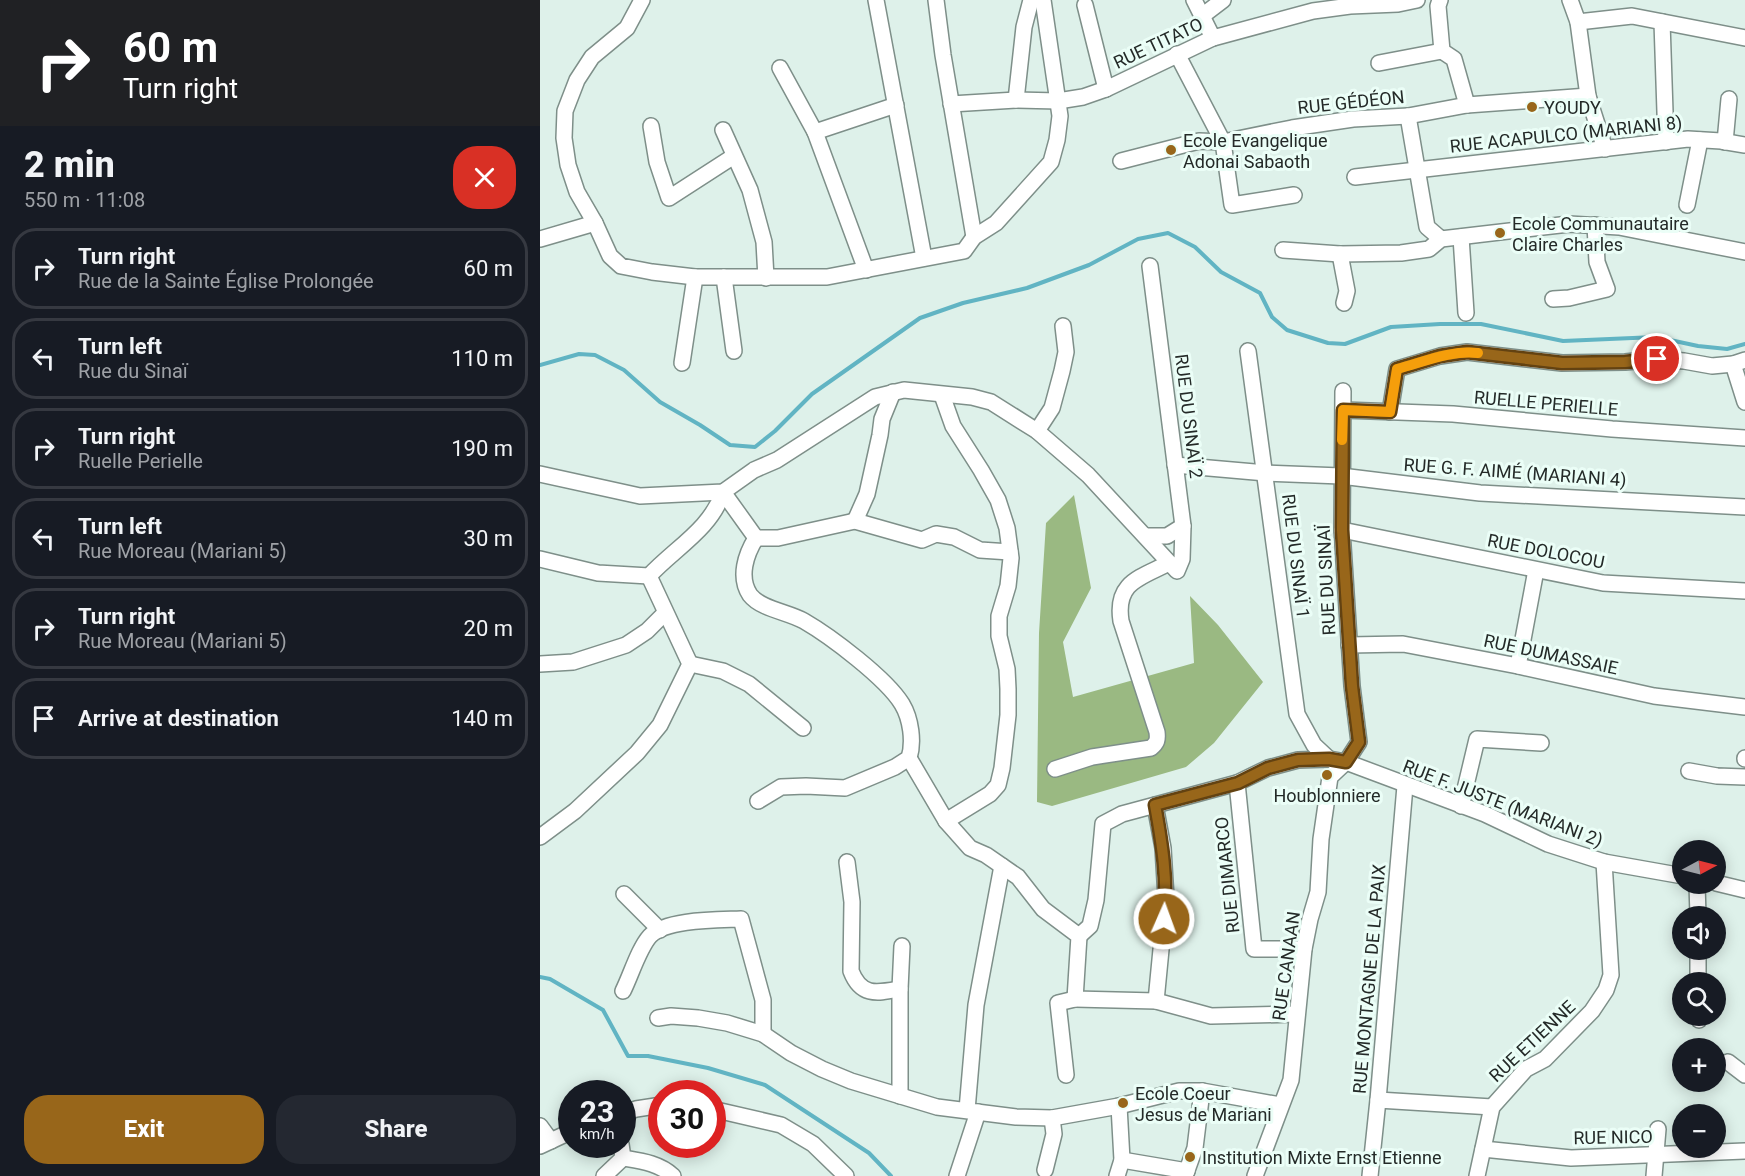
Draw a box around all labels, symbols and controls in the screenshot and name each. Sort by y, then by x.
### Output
street label: RUE TITATO [1110,13,1206,73]
text: 60 m [123,23,218,72]
icon: right [24,24,102,102]
text: Turn right [123,73,238,105]
street label: RUE GÉDÉON [1297,86,1405,118]
place label: YOUDY [1544,97,1601,118]
marker: YOUDY [1525,100,1539,114]
street label: RUE ACAPULCO (MARIANI 8) [1449,111,1683,158]
place label: Ecole Evangelique Adonai Sabaoth [1183,130,1328,172]
marker: Ecole Evangelique Adonai Sabaoth [1164,143,1178,157]
text: 2 min [24,144,115,186]
button: close [453,146,516,209]
text: 550 m · 11:08 [24,188,145,212]
place label: Ecole Communautaire Claire Charles [1512,213,1689,255]
marker: Ecole Communautaire Claire Charles [1493,226,1507,240]
text: Turn right [78,244,175,269]
icon: right [27,252,60,285]
text: 60 m [464,256,513,281]
text: Rue de la Sainte Église Prolongée [78,269,374,293]
pin [1631,333,1682,384]
text: Turn left [78,334,162,359]
icon: left [27,342,60,375]
icon: arrive [1640,342,1673,375]
text: 110 m [451,346,513,371]
street label: RUE DU SINAÏ 2 [1171,353,1207,479]
text: Rue du Sinaï [78,359,188,383]
street label: RUELLE PERIELLE [1473,386,1619,420]
text: Turn right [78,424,175,449]
icon: right [27,432,60,465]
text: 190 m [451,436,513,461]
text: Ruelle Perielle [78,449,203,473]
street label: RUE G. F. AIMÉ (MARIANI 4) [1403,454,1627,491]
street label: RUE DU SINAÏ 1 [1278,493,1314,619]
text: Turn left [78,514,162,539]
icon: left [27,522,60,555]
street label: RUE DU SINAÏ [1313,523,1339,636]
text: 30 m [464,526,513,551]
street label: RUE DOLOCOU [1486,529,1606,573]
text: Rue Moreau (Mariani 5) [78,539,287,563]
text: Turn right [78,604,175,629]
icon: right [27,612,60,645]
text: 20 m [464,616,513,641]
text: Rue Moreau (Mariani 5) [78,629,287,653]
street label: RUE DUMASSAIE [1482,630,1620,678]
icon: arrive [27,702,60,735]
text: Arrive at destination [78,706,279,731]
text: 140 m [451,706,513,731]
street label: RUE F. JUSTE (MARIANI 2) [1400,755,1606,852]
marker: Houblonniere [1320,768,1334,782]
place label: Houblonniere [1273,785,1381,806]
street label: RUE DIMARCO [1210,816,1244,934]
north arrow [1672,840,1726,894]
map controls [1672,840,1726,1158]
street label: RUE MONTAGNE DE LA PAIX [1348,863,1390,1095]
position arrow [1132,887,1196,951]
button: sound [1672,906,1726,960]
street label: RUE CANAAN [1268,910,1304,1022]
button: search [1672,972,1726,1026]
street label: RUE ETIENNE [1485,996,1579,1086]
button: + [1672,1038,1726,1092]
speed limit sign: 30 [648,1080,726,1158]
place label: Ecole Coeur Jesus de Mariani [1135,1083,1272,1125]
text: 23 [580,1094,614,1129]
button: Exit [24,1095,264,1164]
button: Share [276,1095,516,1164]
marker: Ecole Coeur Jesus de Mariani [1116,1096,1130,1110]
button: − [1672,1104,1726,1158]
text: km/h [579,1125,615,1143]
street label: RUE NICO [1573,1126,1653,1148]
place label: Institution Mixte Ernst Etienne [1202,1147,1441,1168]
marker: Institution Mixte Ernst Etienne [1183,1150,1197,1164]

